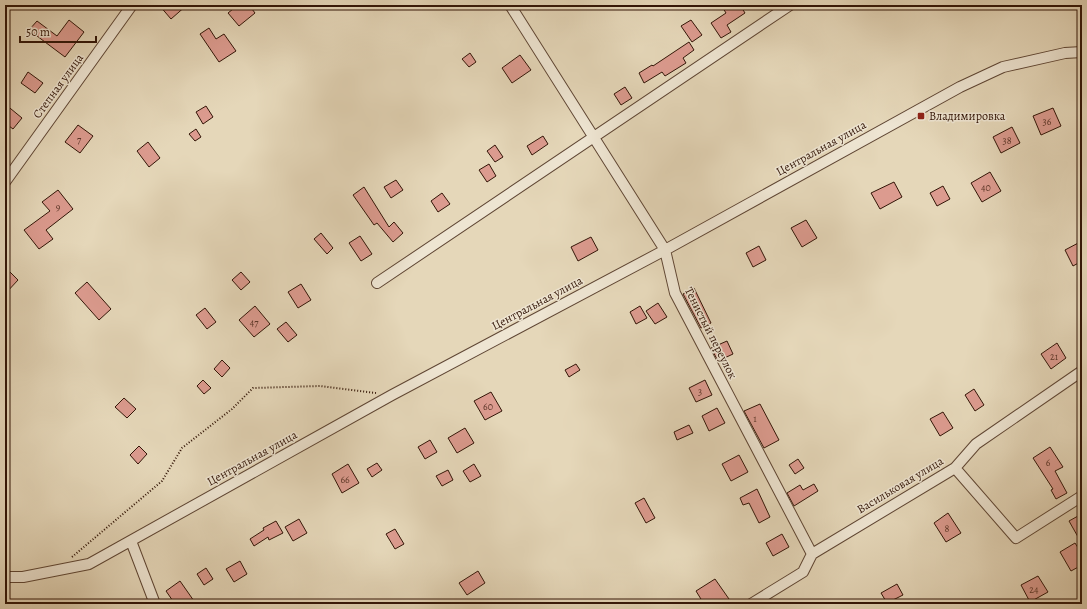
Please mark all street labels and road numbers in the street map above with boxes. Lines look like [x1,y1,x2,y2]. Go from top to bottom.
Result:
street label: Степная улица [29,50,87,122]
street label: Центральная улица [773,116,869,179]
street label: Центральная улица [489,272,586,334]
street label: Тенистый переулок [681,284,741,382]
street label: Центральная улица [204,426,300,489]
street label: Васильковая улица [854,453,947,517]

